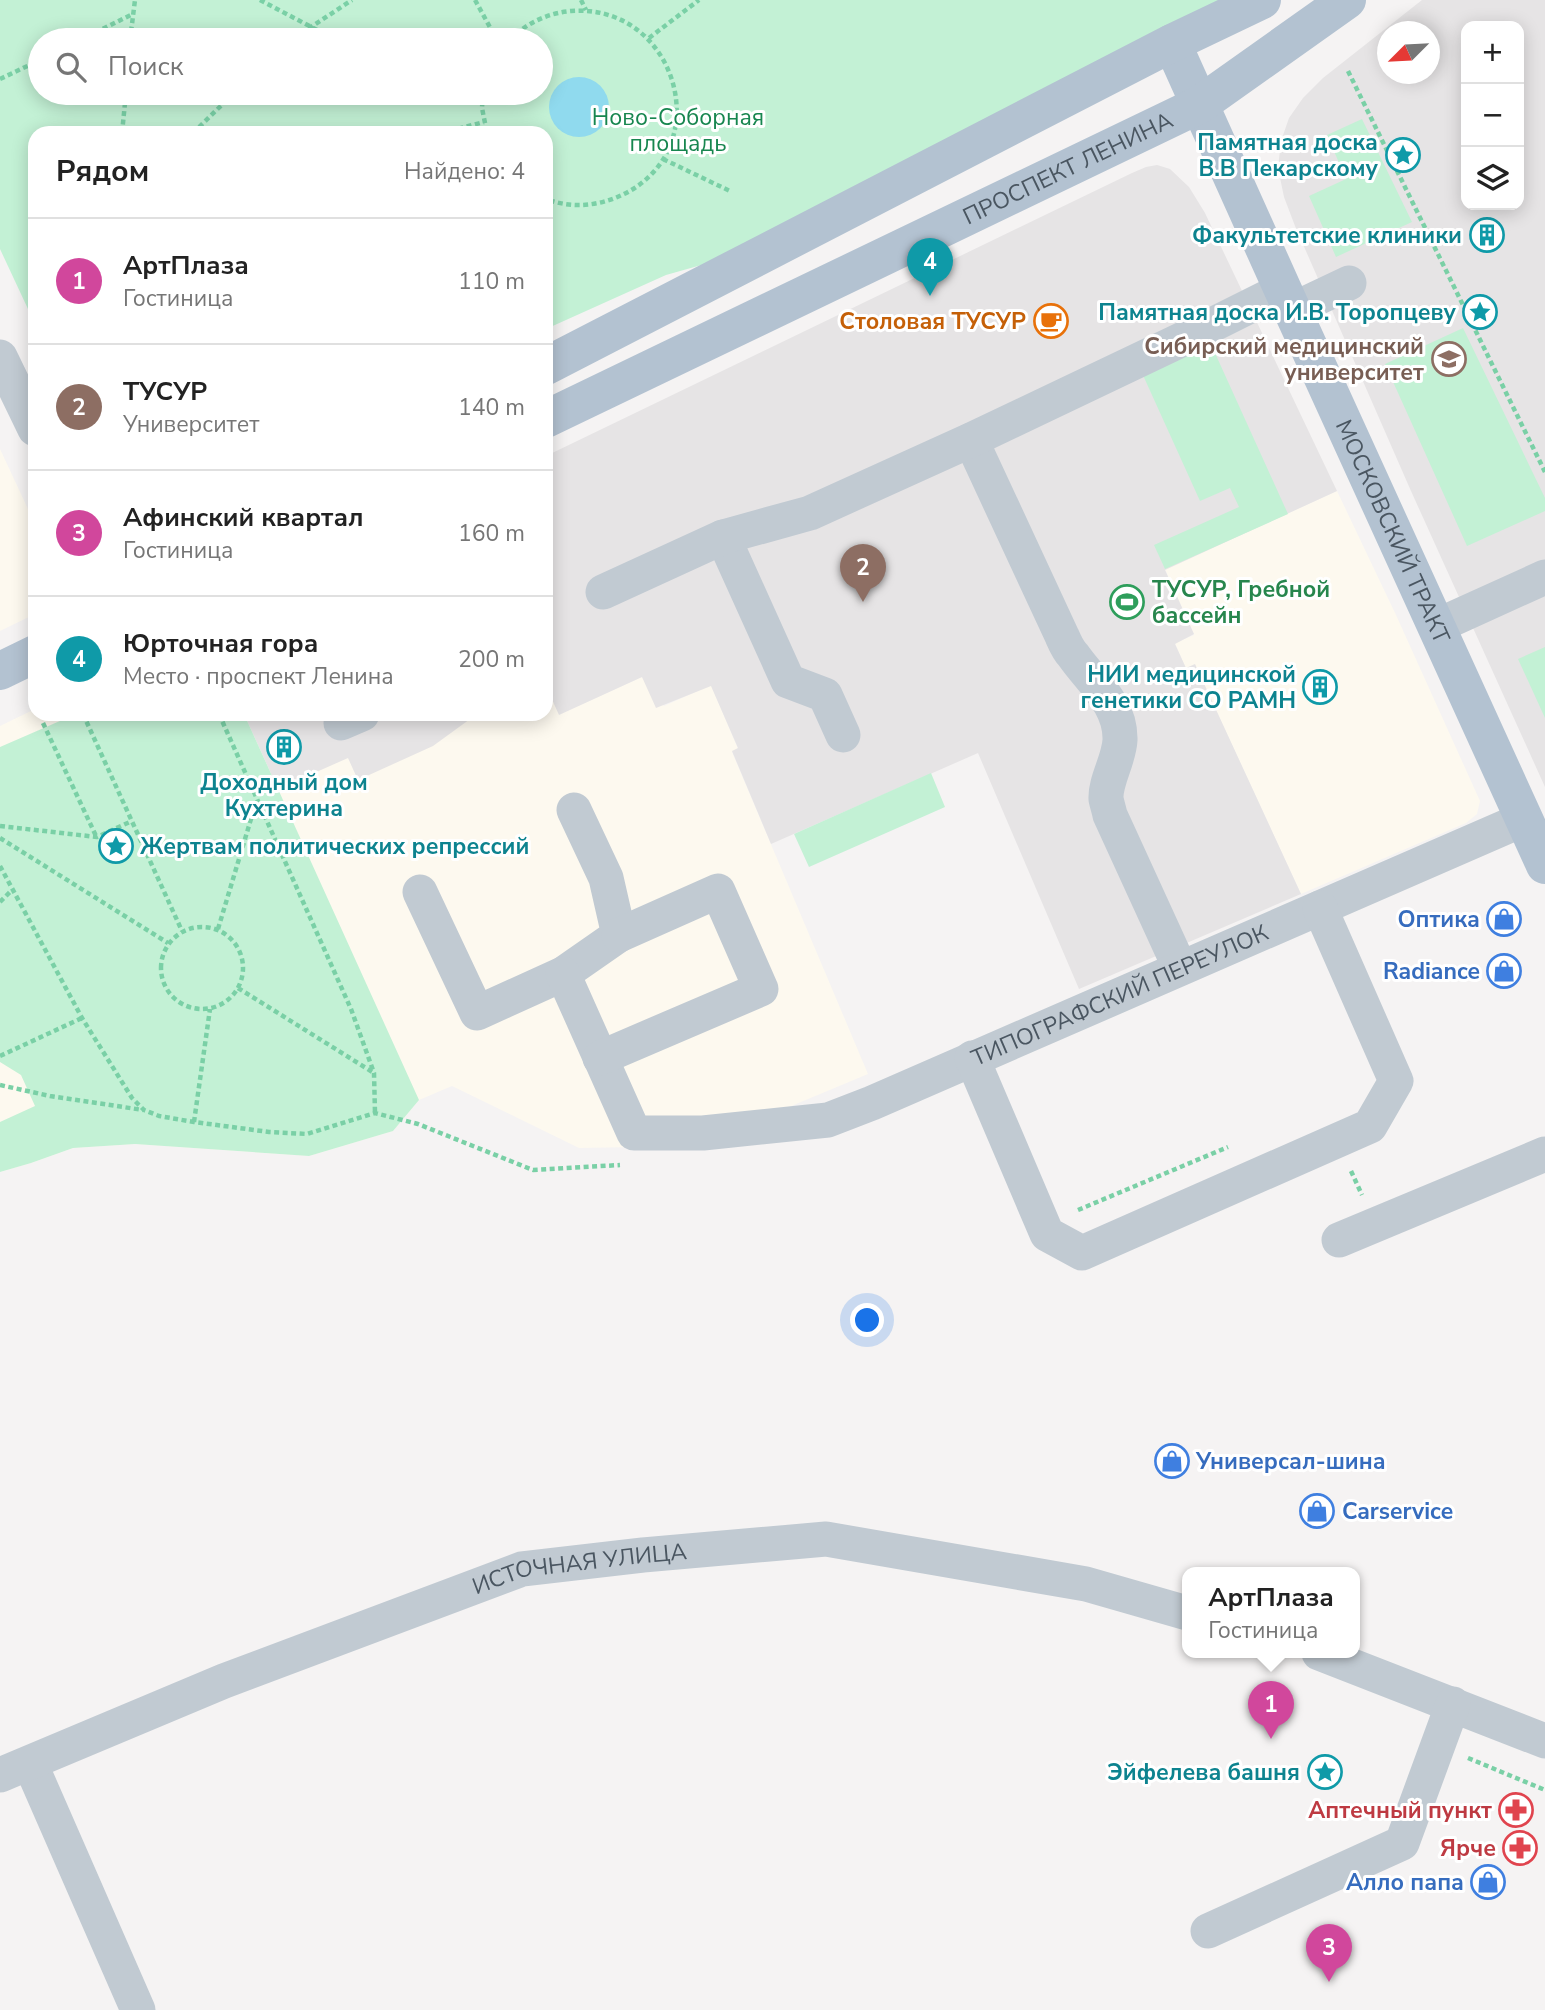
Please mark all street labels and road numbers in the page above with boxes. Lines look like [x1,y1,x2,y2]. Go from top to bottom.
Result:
street label: ПРОСПЕКТ ЛЕНИНА [958,105,1178,232]
street label: МОСКОВСКИЙ ТРАКТ [1328,415,1457,649]
street label: ТИПОГРАФСКИЙ ПЕРЕУЛОК [967,917,1273,1074]
street label: ИСТОЧНАЯ УЛИЦА [468,1536,688,1602]

